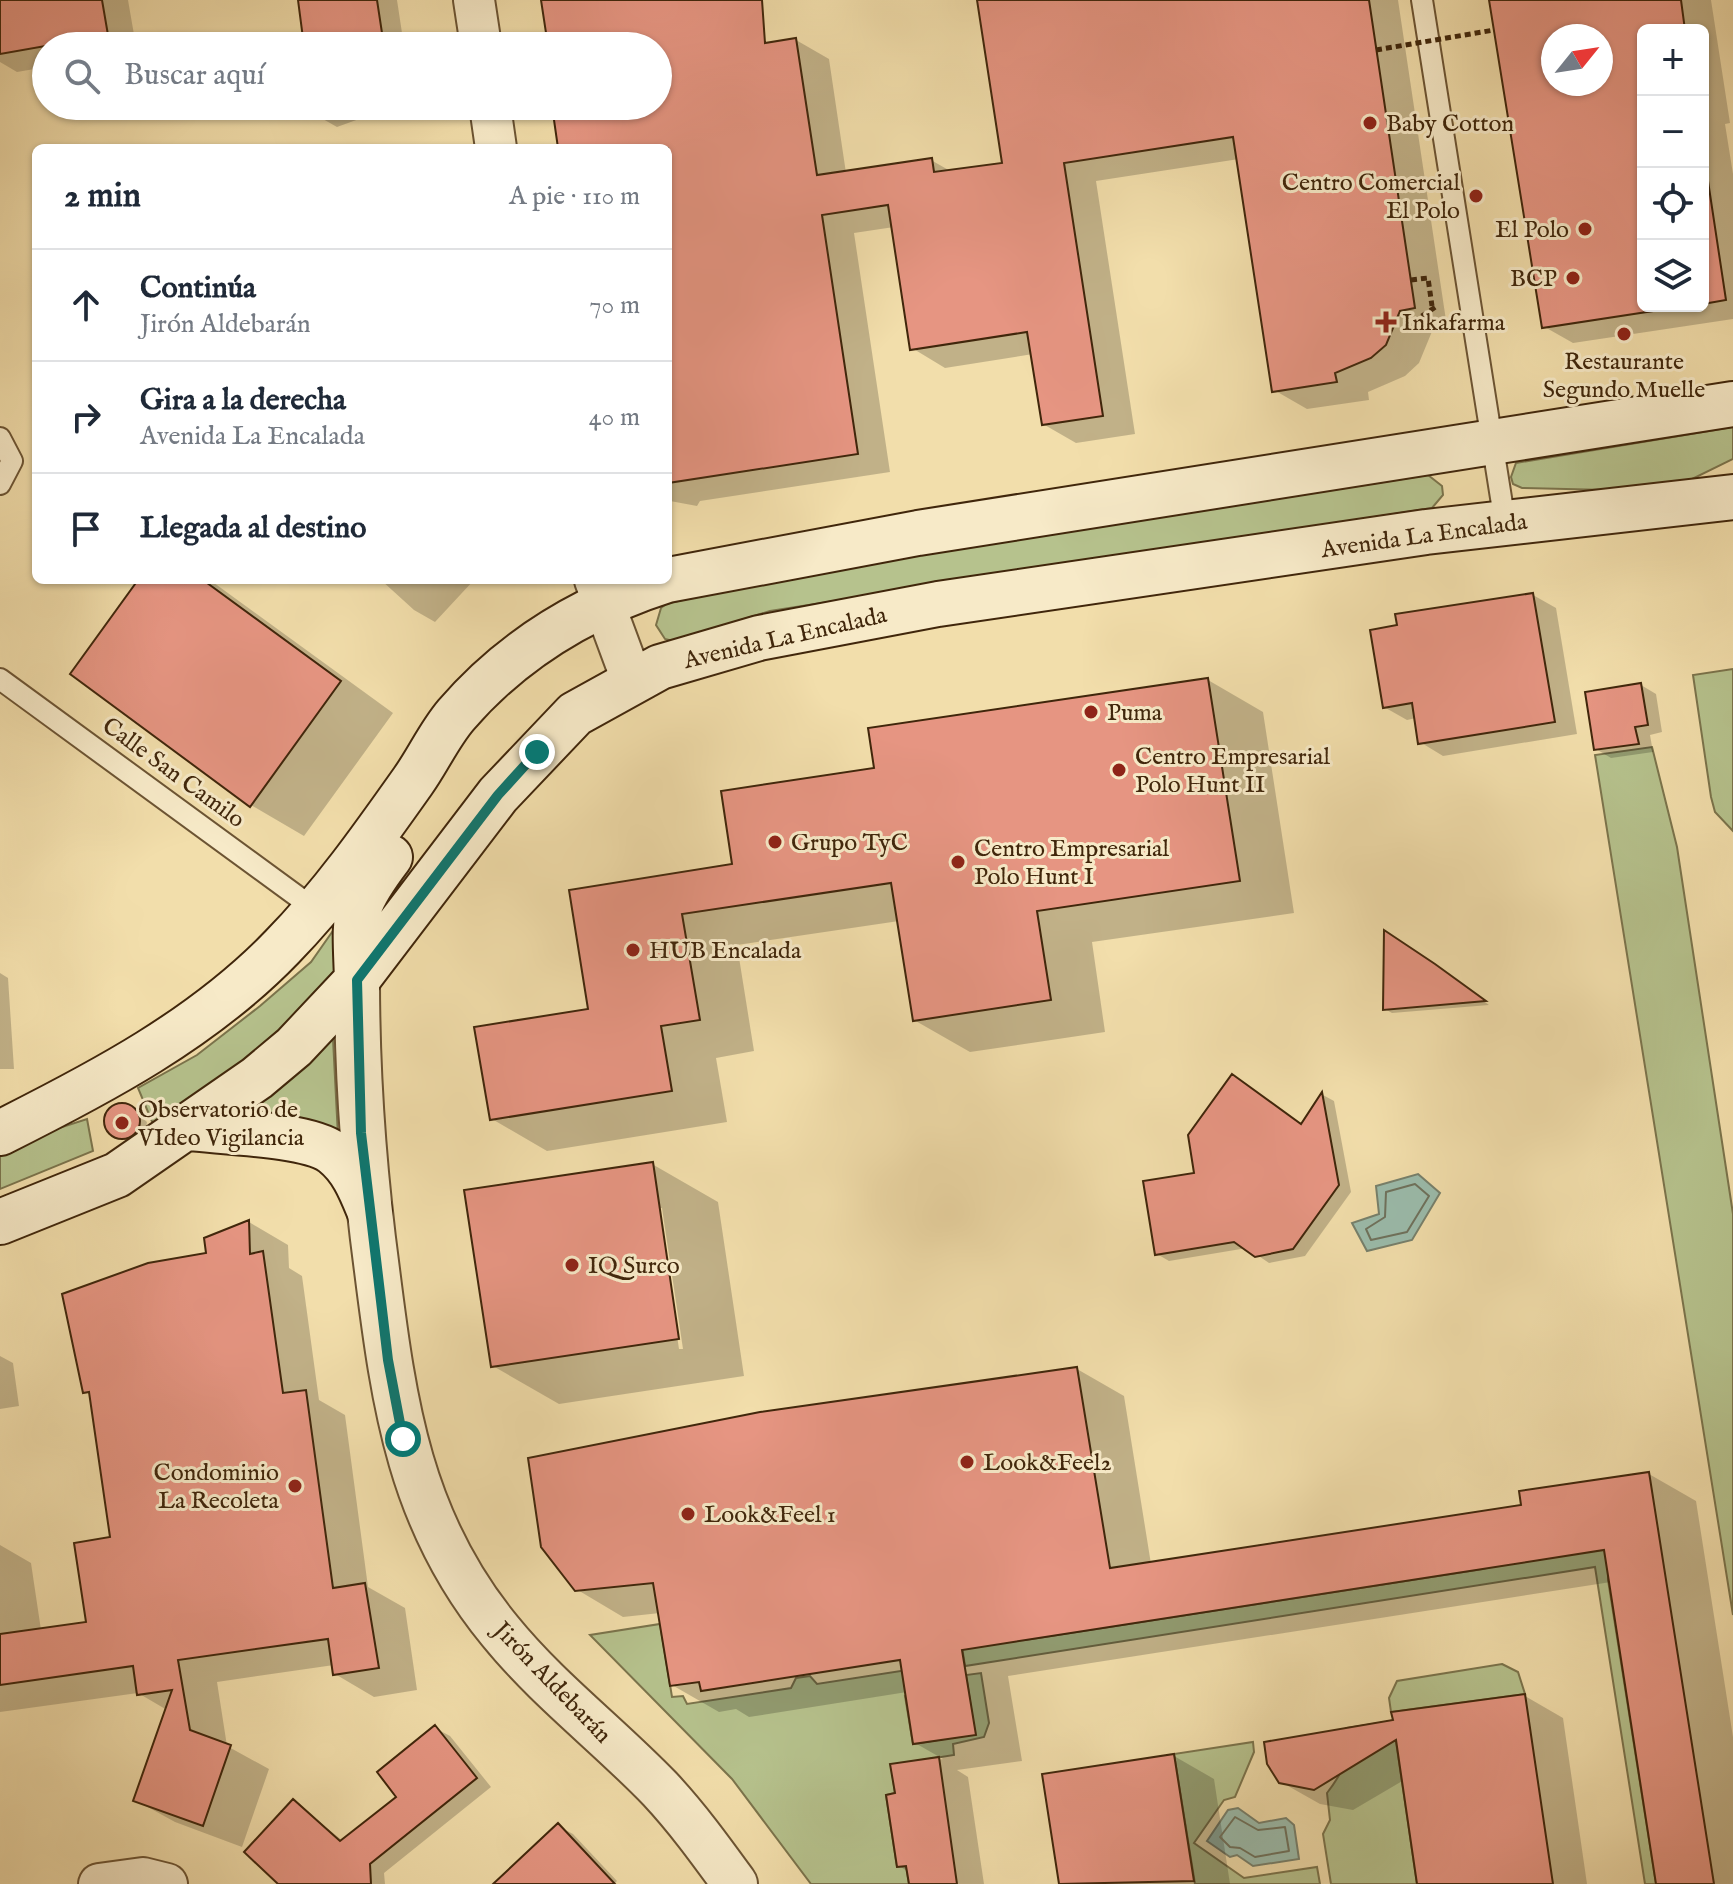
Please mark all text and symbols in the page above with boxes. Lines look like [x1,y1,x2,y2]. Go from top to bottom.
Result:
north arrow [1541,24,1613,96]
map controls [1637,24,1709,312]
button: + [1637,24,1709,96]
search box [32,32,672,120]
icon: search [60,54,104,98]
text: Buscar aquí [124,57,265,95]
button: − [1637,96,1709,168]
place label: Baby Cotton [1386,109,1514,140]
marker: Baby Cotton [1361,114,1379,132]
place label: Centro Comercial El Polo [1282,168,1460,227]
button: locate [1637,168,1709,240]
text: 2 min [64,175,141,218]
text: A pie · 110 m [509,180,640,213]
marker: Centro Comercial El Polo [1467,187,1485,205]
place label: El Polo [1495,215,1569,246]
marker: El Polo [1576,220,1594,238]
button: layers [1637,240,1709,312]
place label: BCP [1510,264,1557,295]
marker: BCP [1564,269,1582,287]
text: Continúa [140,270,256,308]
icon: ahead [64,283,108,327]
text: 70 m [589,289,640,322]
text: Jirón Aldebarán [140,308,311,341]
place label: Inkafarma [1402,308,1506,339]
marker: Inkafarma [1377,313,1395,331]
marker: Restaurante Segundo Muelle [1615,325,1633,343]
place label: Restaurante Segundo Muelle [1543,347,1705,406]
text: Gira a la derecha [140,382,346,420]
icon: right [64,395,108,439]
text: 40 m [589,401,640,434]
text: Avenida La Encalada [140,420,365,453]
icon: arrive [64,507,108,551]
street label: Avenida La Encalada [1318,507,1530,566]
text: Llegada al destino [140,510,366,548]
street label: Avenida La Encalada [680,600,891,677]
place label: Puma [1107,698,1163,729]
marker: Puma [1082,703,1100,721]
street label: Calle San Camilo [95,711,251,836]
route end [519,734,555,770]
place label: Centro Empresarial Polo Hunt II [1135,742,1330,801]
marker: Centro Empresarial Polo Hunt II [1110,761,1128,779]
place label: Grupo TyC [791,828,908,859]
marker: Grupo TyC [766,833,784,851]
place label: Centro Empresarial Polo Hunt I [974,834,1169,893]
marker: Centro Empresarial Polo Hunt I [949,853,967,871]
place label: HUB Encalada [649,936,802,967]
marker: HUB Encalada [624,941,642,959]
place label: Observatorio de VIdeo Vigilancia [137,1095,305,1154]
marker: Observatorio de VIdeo Vigilancia [113,1114,131,1132]
place label: IQ Surco [588,1251,680,1282]
marker: IQ Surco [563,1256,581,1274]
route start [385,1421,421,1457]
place label: Look&Feel2 [983,1448,1112,1479]
marker: Look&Feel2 [958,1453,976,1471]
place label: Condominio La Recoleta [153,1458,280,1517]
marker: Condominio La Recoleta [286,1477,304,1495]
place label: Look&Feel 1 [704,1500,836,1531]
marker: Look&Feel 1 [679,1505,697,1523]
street label: Jirón Aldebarán [484,1614,618,1751]

